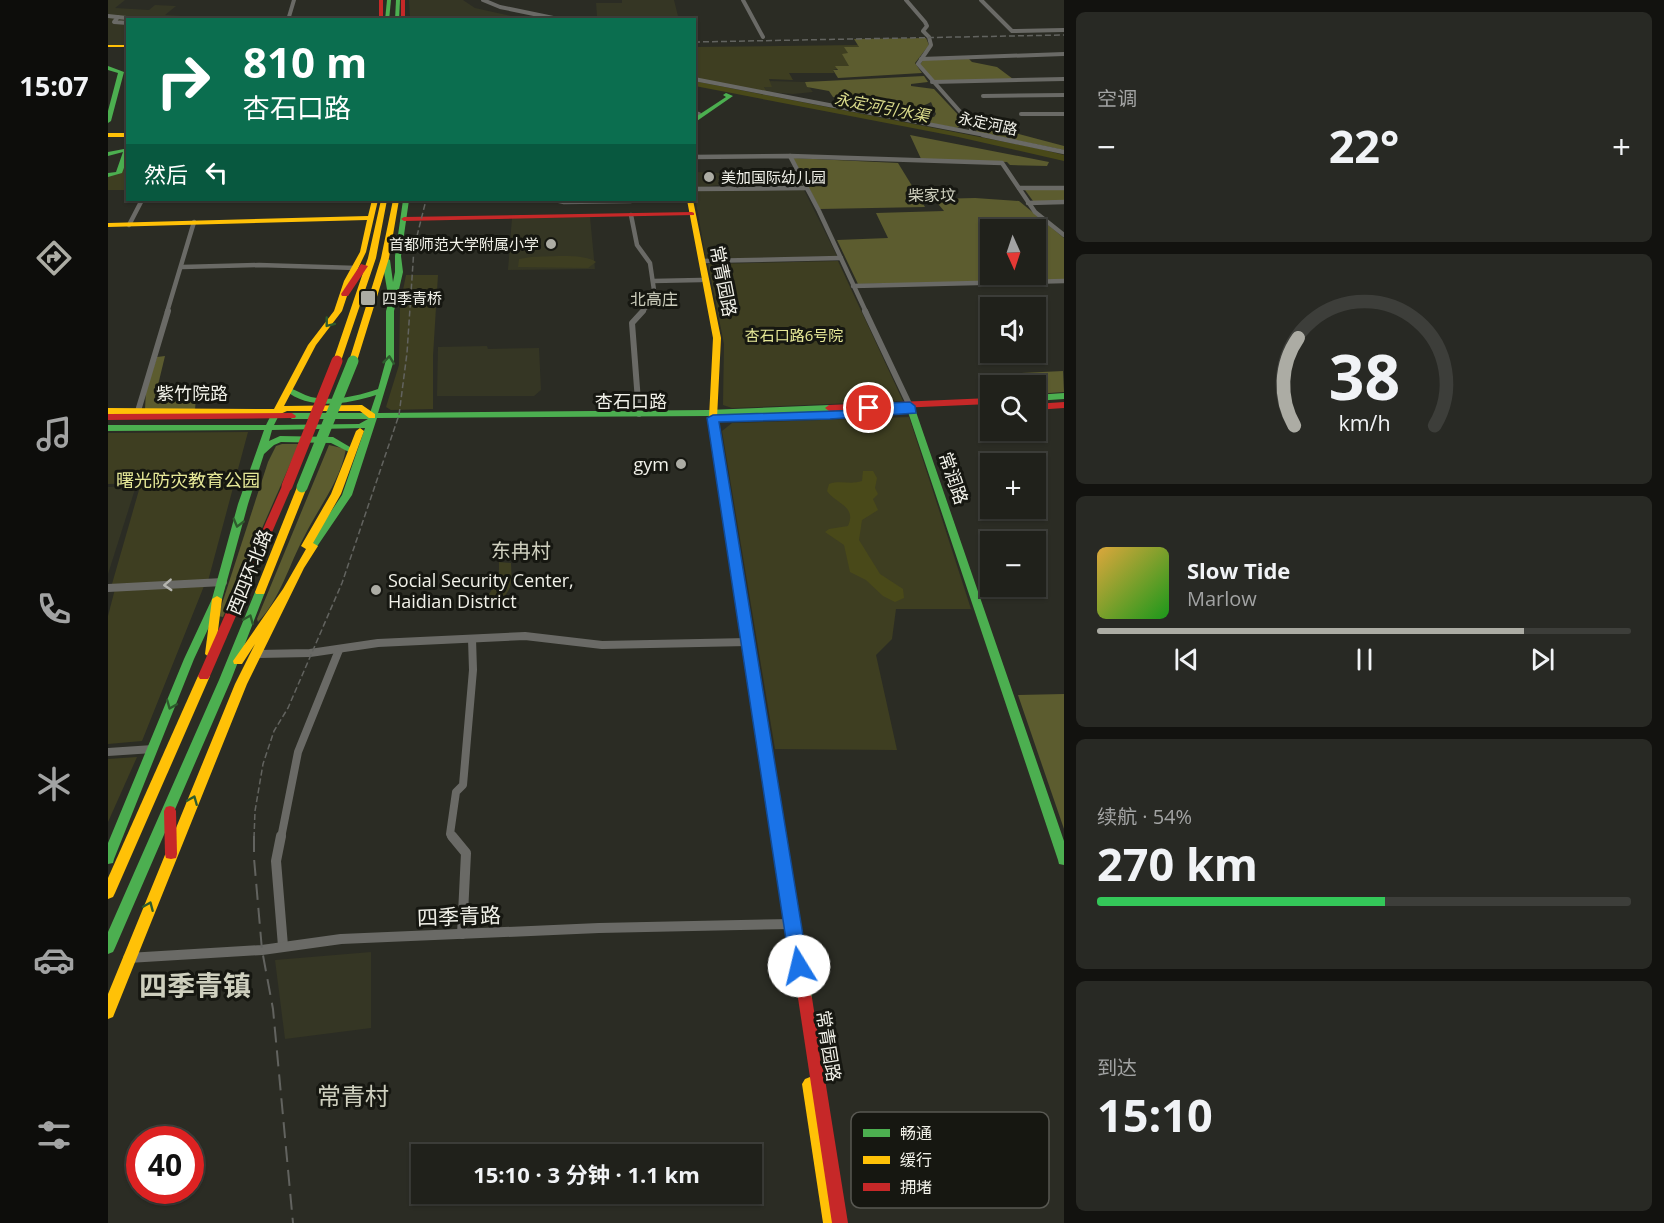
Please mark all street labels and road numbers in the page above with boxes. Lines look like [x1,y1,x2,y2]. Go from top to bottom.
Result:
street label: 永定河路 [957,107,1019,139]
street label: 常青园路 [705,243,743,319]
street label: 紫竹院路 [156,381,228,405]
street label: 杏石口路 [595,389,667,413]
street label: 常润路 [934,449,974,507]
street label: 西四环北路 [221,526,277,618]
street label: 四季青路 [417,901,501,931]
street label: 常青园路 [812,1009,846,1083]

